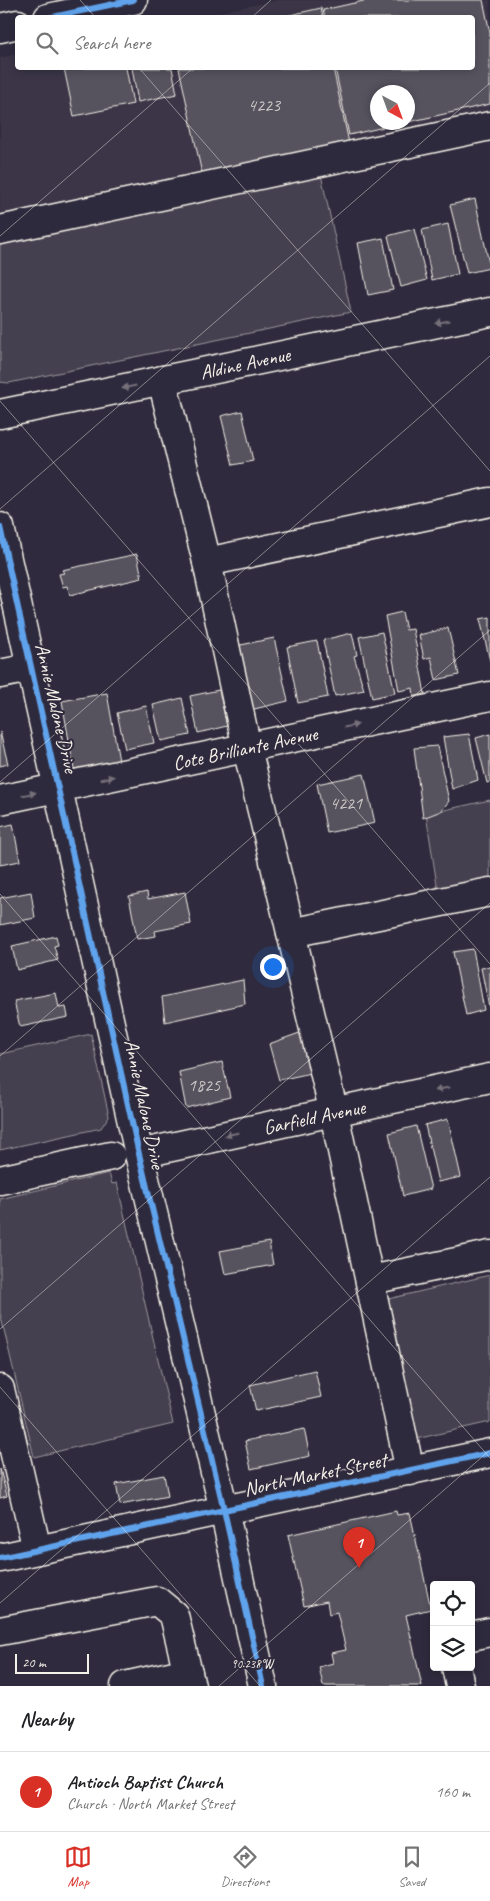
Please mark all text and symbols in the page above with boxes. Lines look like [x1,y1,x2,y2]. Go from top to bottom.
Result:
search box [15,15,475,70]
icon: search [33,29,61,57]
text: Search here [73,31,150,55]
north arrow [370,85,415,130]
house number: 4223 [248,94,282,116]
one-way arrow [435,318,450,326]
street label: Aldine Avenue [198,341,294,385]
one-way arrow [121,383,136,391]
street label: Annie Malone Drive [29,641,84,777]
street label: Cote Brilliante Avenue [171,721,321,776]
one-way arrow [344,722,359,730]
one-way arrow [99,773,115,781]
one-way arrow [22,789,38,797]
house number: 4221 [330,792,363,814]
your location [260,954,286,980]
street label: Annie Malone Drive [119,1037,171,1173]
house number: 1825 [188,1074,221,1096]
one-way arrow [434,1085,450,1093]
street label: Garfield Avenue [261,1094,369,1140]
one-way arrow [225,1130,240,1138]
street label: North Market Street [241,1446,392,1502]
pin: 1 [343,1527,375,1568]
map controls [430,1581,475,1671]
button: locate [430,1581,475,1626]
button: layers [430,1626,475,1671]
scale bar [15,1651,89,1674]
text: 20 m [22,1654,46,1671]
text: 90.238°W [231,1656,275,1672]
text: Nearby [20,1706,73,1732]
text: Antioch Baptist Church [67,1770,223,1794]
text: 1 [32,1782,40,1802]
text: 160 m [436,1782,470,1802]
text: Church · North Market Street [67,1794,234,1814]
tab: Map [64,1843,92,1890]
tab: Directions [221,1843,269,1890]
tab: Saved [398,1843,426,1890]

